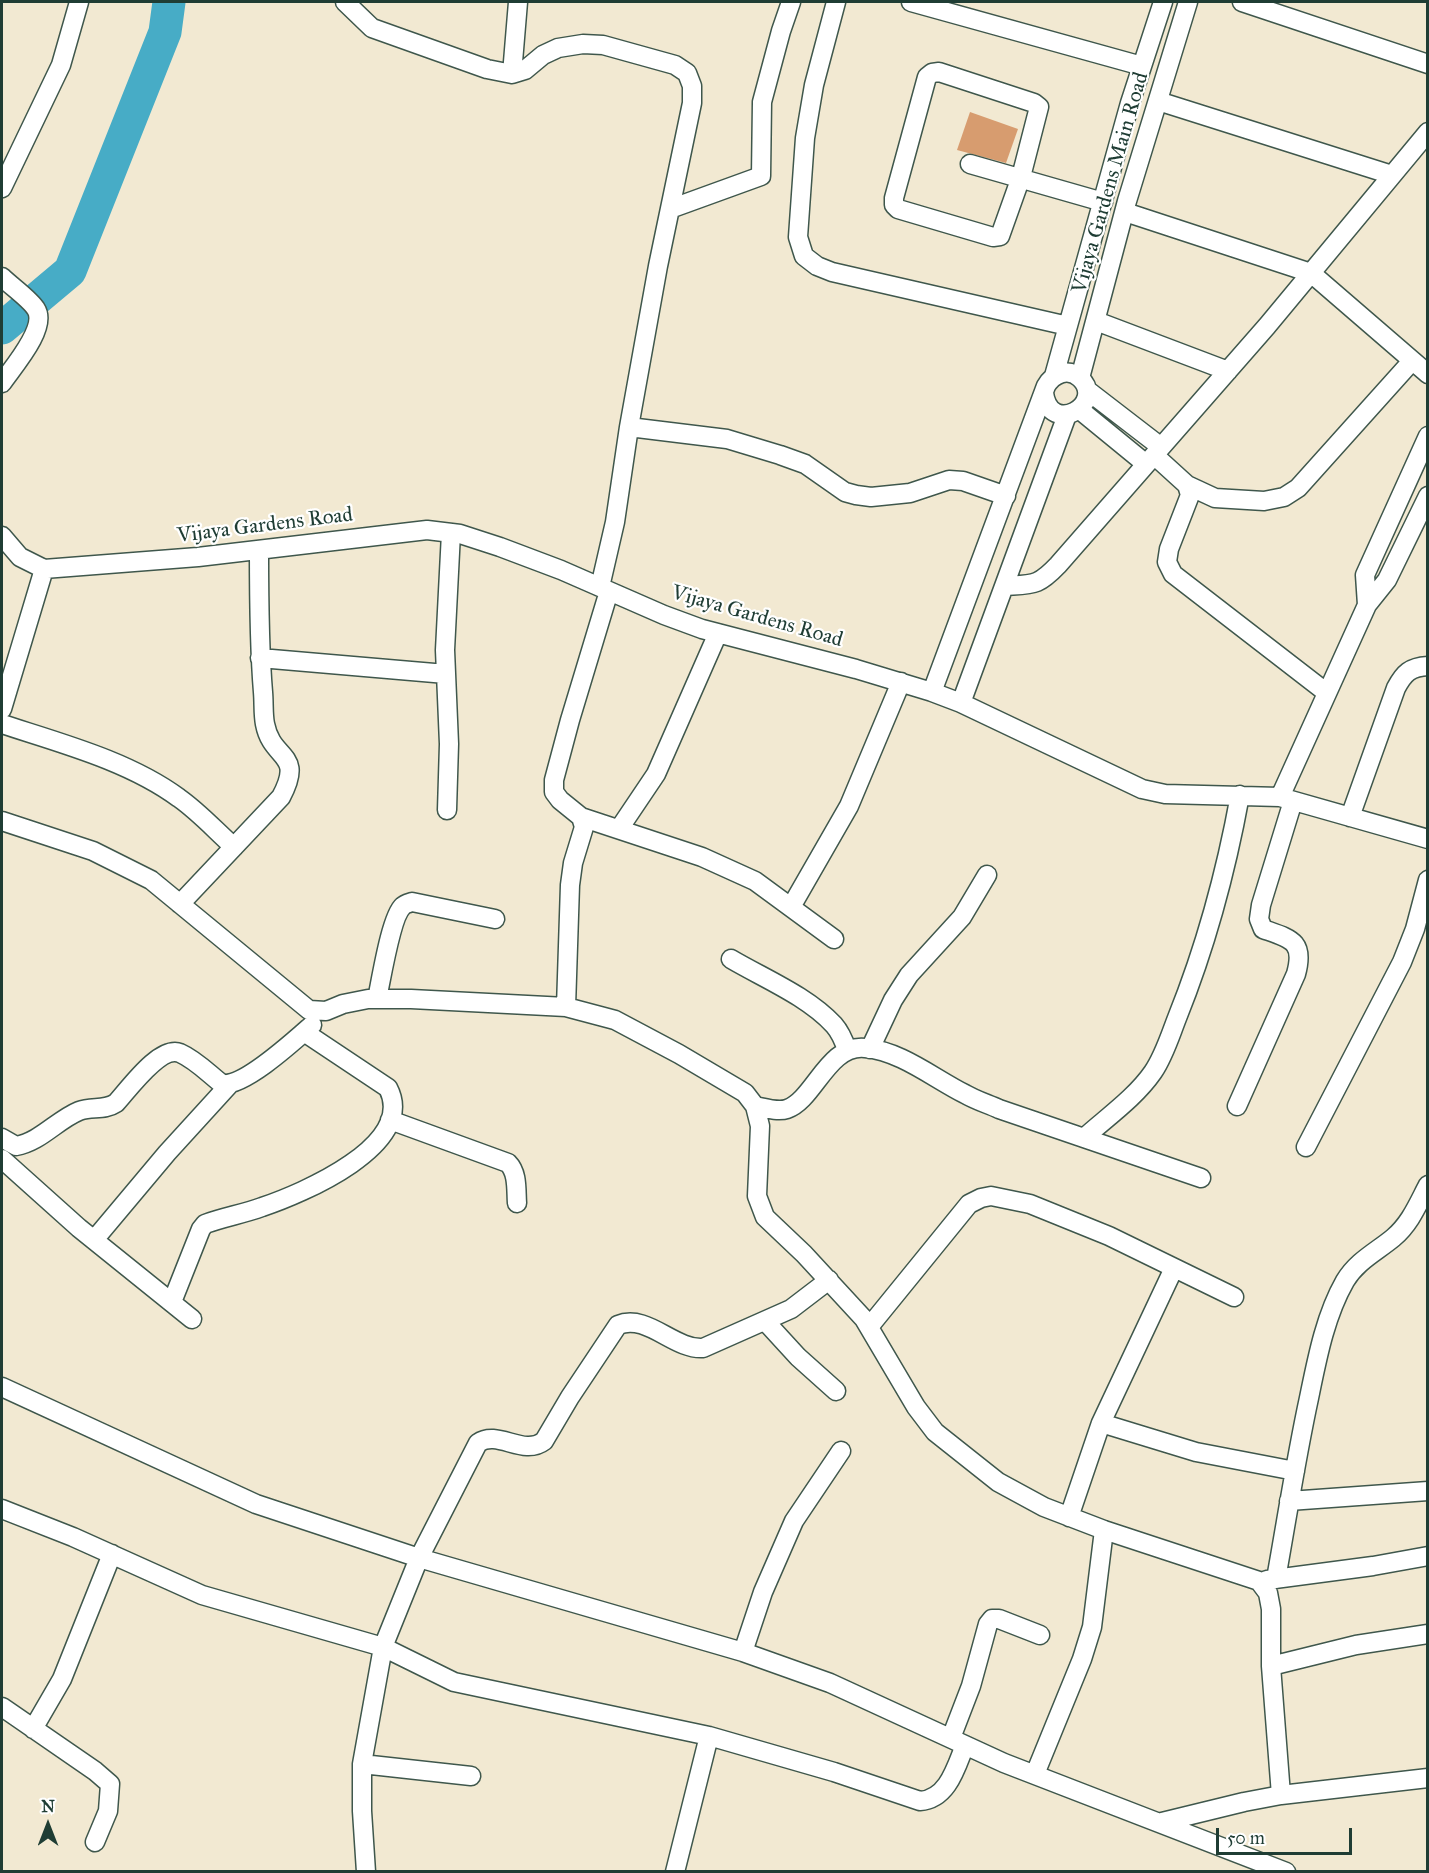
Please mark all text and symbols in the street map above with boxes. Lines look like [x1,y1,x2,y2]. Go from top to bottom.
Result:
street label: Vijaya Gardens Main Road [1067,69,1155,297]
street label: Vijaya Gardens Road [176,503,354,549]
street label: Vijaya Gardens Road [669,581,845,653]
north arrow [18,1795,78,1855]
text: N [41,1797,55,1816]
scale bar [1219,1816,1356,1854]
text: 50 m [1227,1827,1265,1849]

